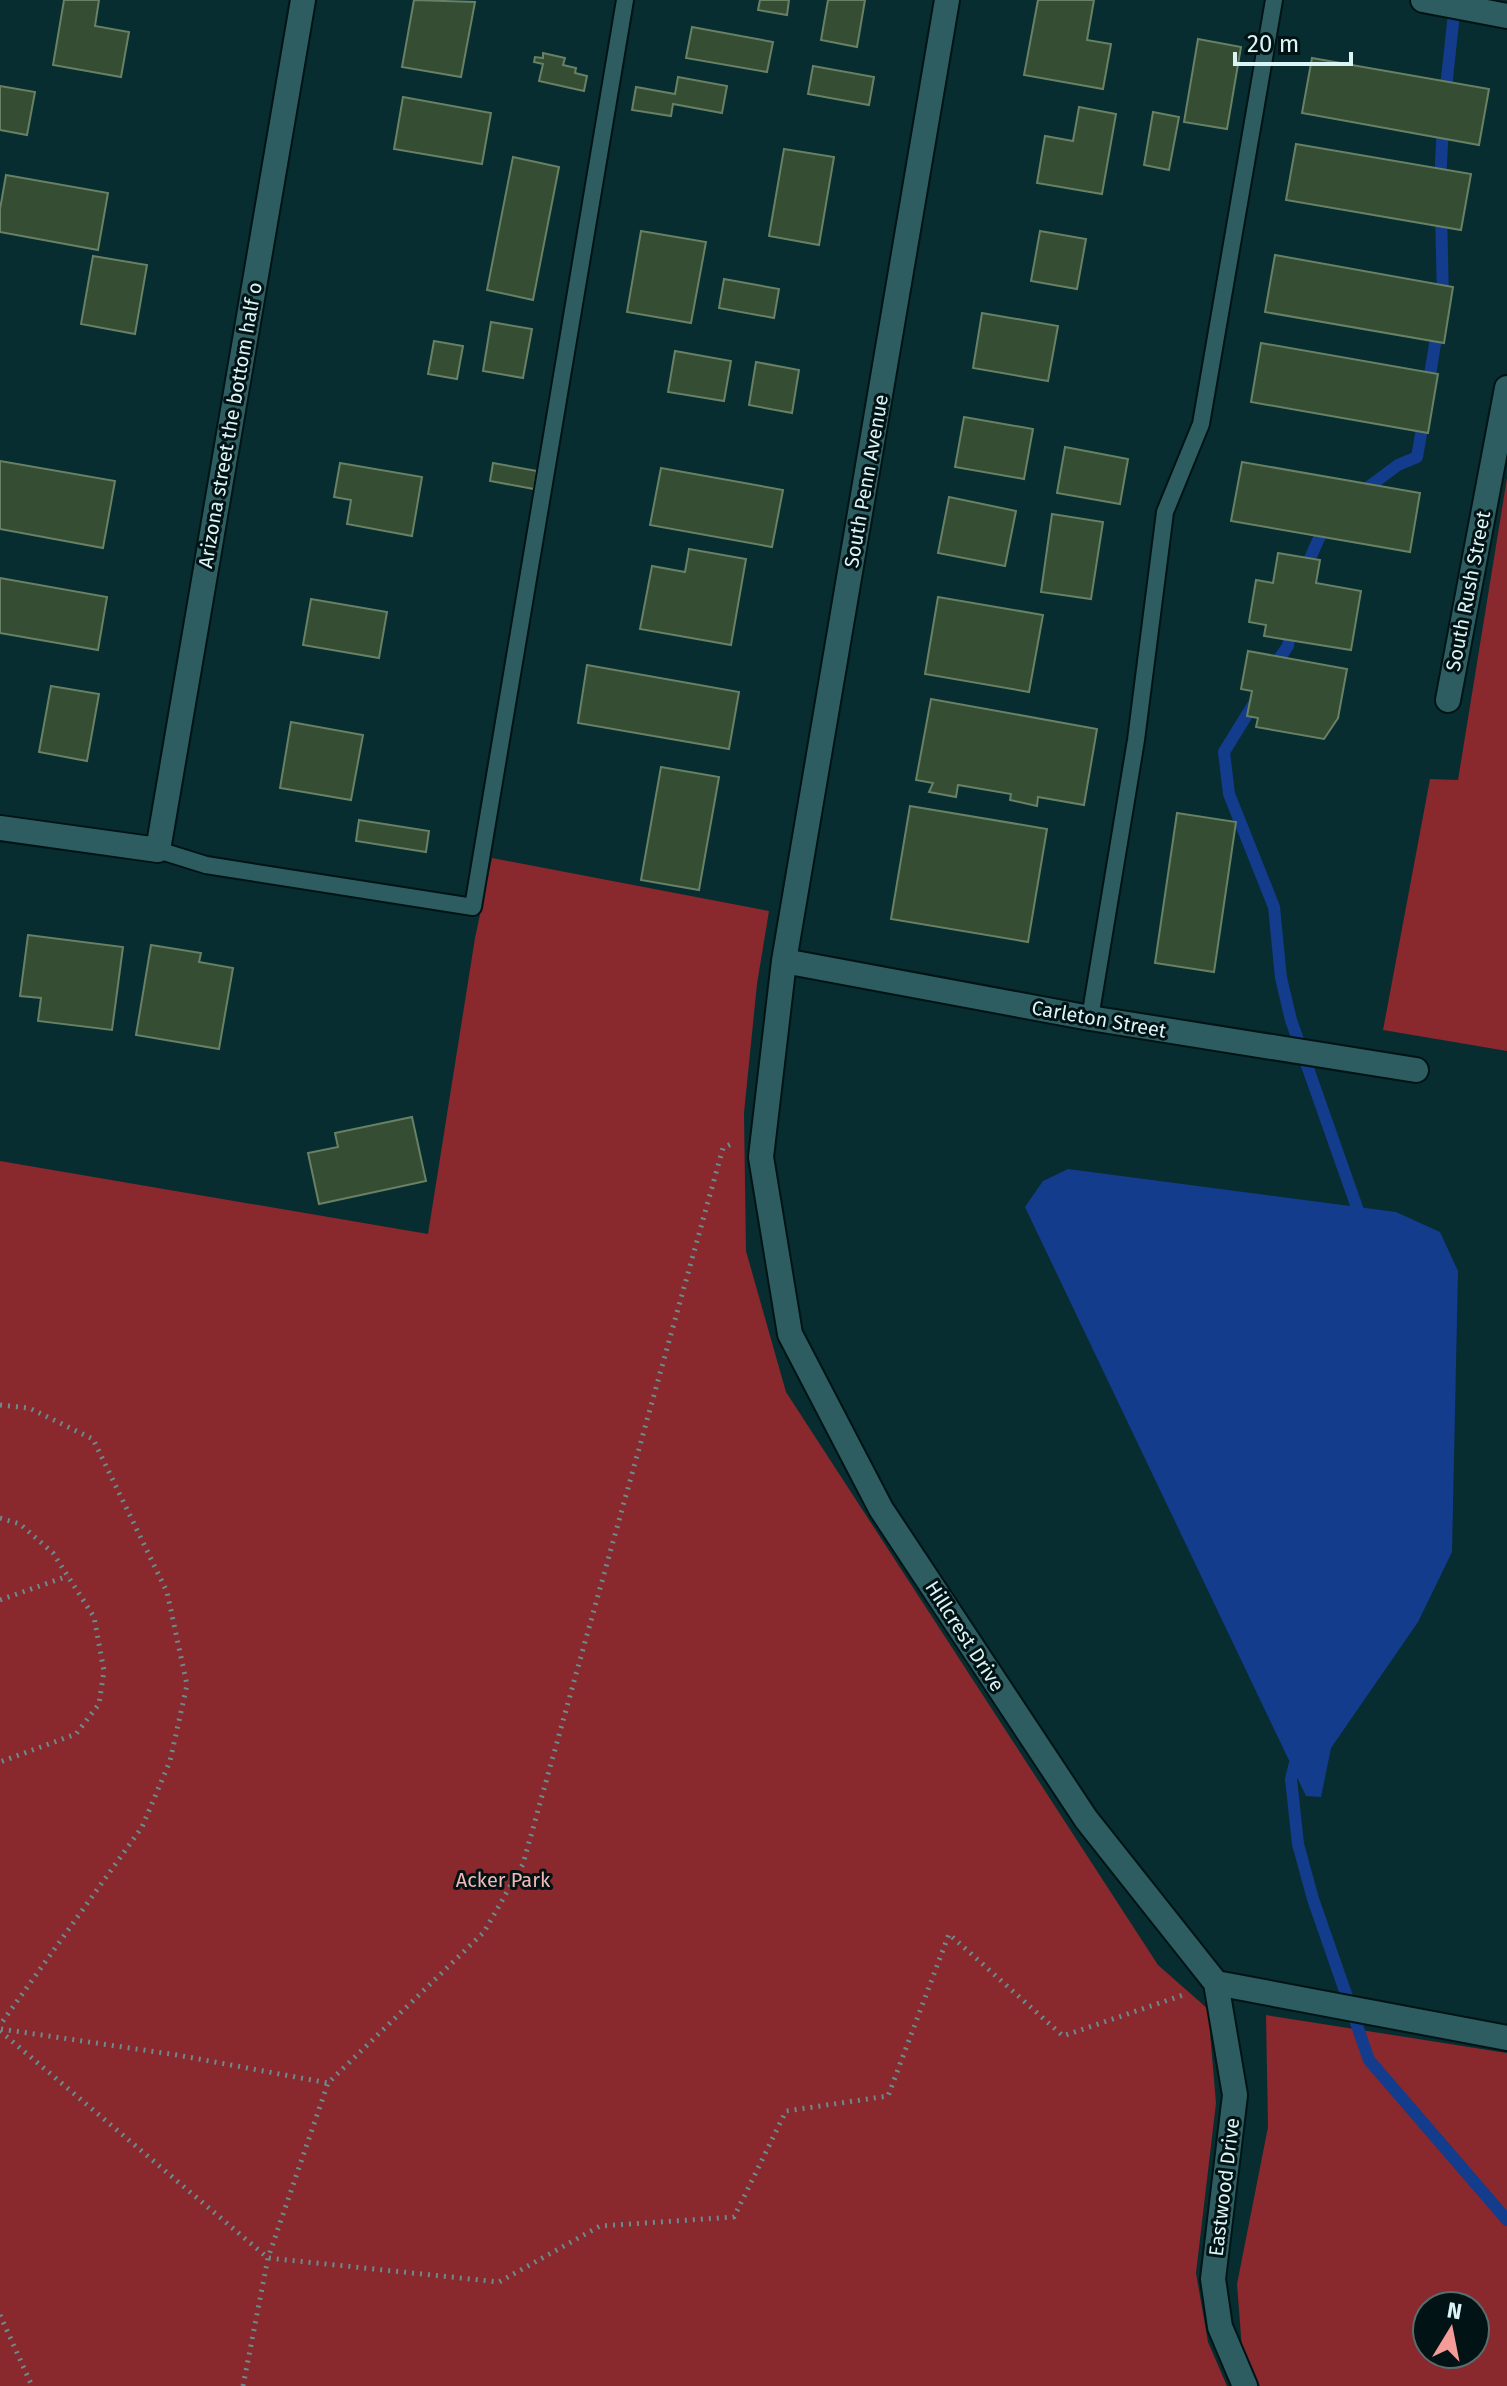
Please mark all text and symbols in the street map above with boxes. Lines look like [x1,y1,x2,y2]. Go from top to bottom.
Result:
scale bar [1235,16,1351,66]
text: 20 m [1247,30,1299,58]
street label: Arizona street the bottom half o [193,280,267,570]
street label: South Penn Avenue [839,392,893,570]
street label: South Rush Street [1441,508,1495,673]
street label: Carleton Street [1030,995,1169,1043]
street label: Hillcrest Drive [920,1576,1010,1696]
park label: Acker Park [456,1868,551,1892]
street label: Eastwood Drive [1204,2116,1244,2258]
north arrow [1411,2290,1491,2370]
text: N [1445,2296,1464,2325]

